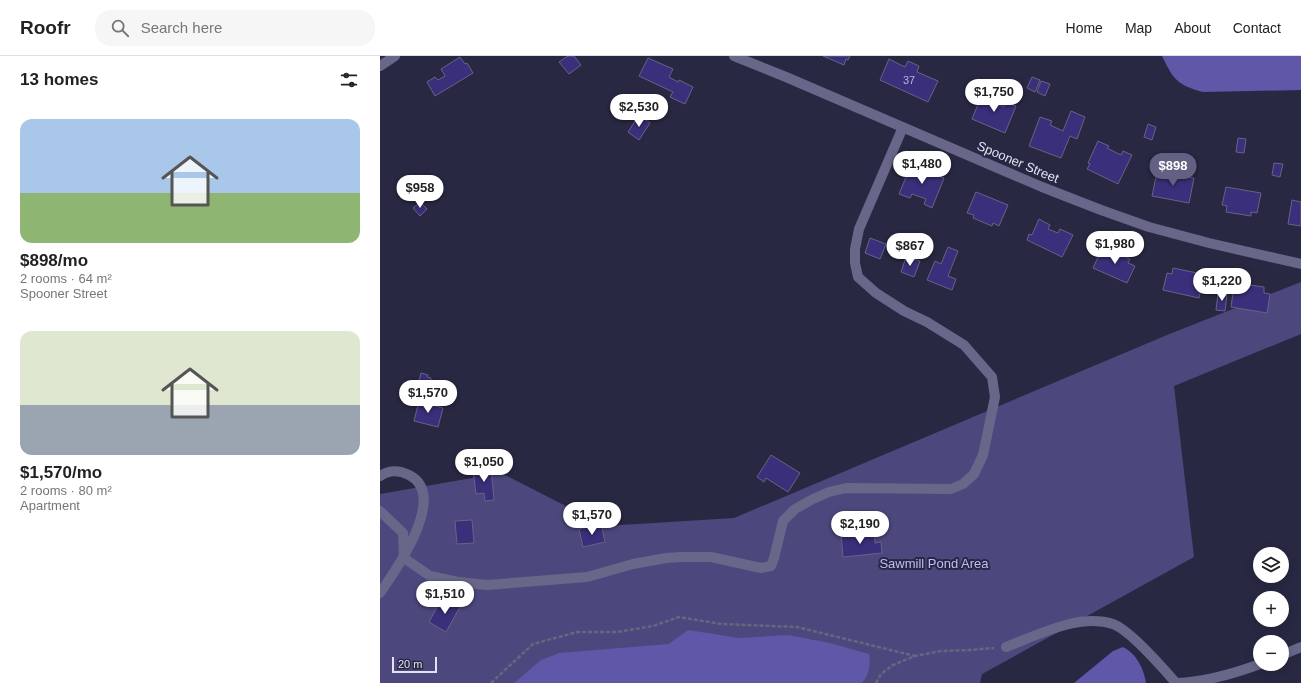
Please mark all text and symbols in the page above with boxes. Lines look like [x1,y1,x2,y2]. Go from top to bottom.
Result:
search box [95,10,375,46]
text: Roofr [20,17,71,38]
icon: search [109,17,131,39]
text: Search here [141,19,222,36]
text: Home [1066,20,1103,36]
text: Map [1125,20,1152,36]
text: About [1174,20,1211,36]
text: Contact [1233,20,1281,36]
icon: filters [338,69,360,91]
text: 13 homes [20,70,98,89]
house number: 37 [903,74,915,86]
pin: $1,750 [961,79,1027,113]
text: $1,750 [974,84,1014,99]
pin: $2,530 [606,94,672,128]
text: $2,530 [619,99,659,114]
street label: Spooner Street [975,138,1062,186]
icon: home [154,145,226,217]
pin: $1,480 [889,151,955,185]
pin: $898 [1149,153,1197,187]
text: $1,480 [902,156,942,171]
text: $898 [1159,158,1187,173]
pin: $958 [396,175,444,209]
text: $958 [406,180,434,195]
pin: $1,980 [1082,231,1148,265]
pin: $867 [886,233,934,267]
text: $1,980 [1095,236,1135,251]
text: $867 [896,238,924,253]
text: $898/mo [20,251,88,270]
pin: $1,220 [1189,268,1255,302]
text: 2 rooms · 64 m² [20,271,112,286]
text: $1,220 [1202,273,1242,288]
text: Spooner Street [20,286,107,301]
icon: home [154,357,226,429]
pin: $1,570 [395,380,461,414]
text: $1,570 [408,385,448,400]
pin: $1,050 [451,449,517,483]
text: $1,050 [464,454,504,469]
text: $1,570/mo [20,463,102,482]
text: 2 rooms · 80 m² [20,483,112,498]
text: Apartment [20,498,80,513]
pin: $1,570 [559,502,625,536]
text: $1,570 [572,507,612,522]
pin: $2,190 [827,511,893,545]
text: $2,190 [840,516,880,531]
map controls [1253,547,1289,671]
button: layers [1253,547,1289,583]
park label: Sawmill Pond Area [879,556,989,571]
pin: $1,510 [412,581,478,615]
text: $1,510 [425,586,465,601]
button: + [1253,591,1289,627]
button: − [1253,635,1289,671]
scale bar [392,655,437,674]
text: 20 m [398,658,422,670]

